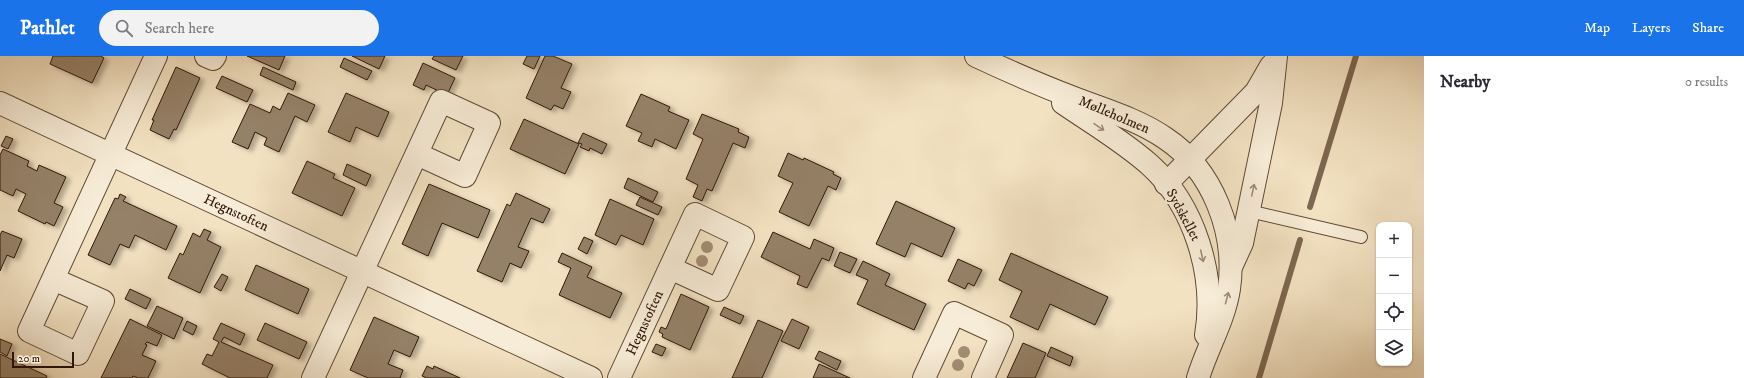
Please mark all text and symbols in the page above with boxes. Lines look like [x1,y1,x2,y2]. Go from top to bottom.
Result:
search box [99,10,379,46]
text: Pathlet [20,17,75,40]
icon: search [113,17,135,39]
text: Search here [145,19,214,38]
text: Map [1584,19,1610,37]
text: Layers [1632,19,1670,37]
text: Share [1692,19,1724,37]
text: Nearby [1440,71,1490,93]
text: 0 results [1685,74,1728,90]
street label: Mølleholmen [1076,92,1153,138]
one-way arrow [1093,123,1104,131]
one-way arrow [1250,184,1258,197]
street label: Sydskellet [1162,186,1204,245]
street label: Hegnstoften [201,190,272,236]
map controls [1376,222,1412,366]
button: + [1376,222,1412,258]
one-way arrow [1199,249,1207,262]
button: − [1376,258,1412,294]
street label: Hegnstoften [622,287,668,358]
one-way arrow [1224,291,1231,304]
button: locate [1376,294,1412,330]
button: layers [1376,330,1412,366]
scale bar [12,350,74,369]
text: 20 m [18,352,40,366]

